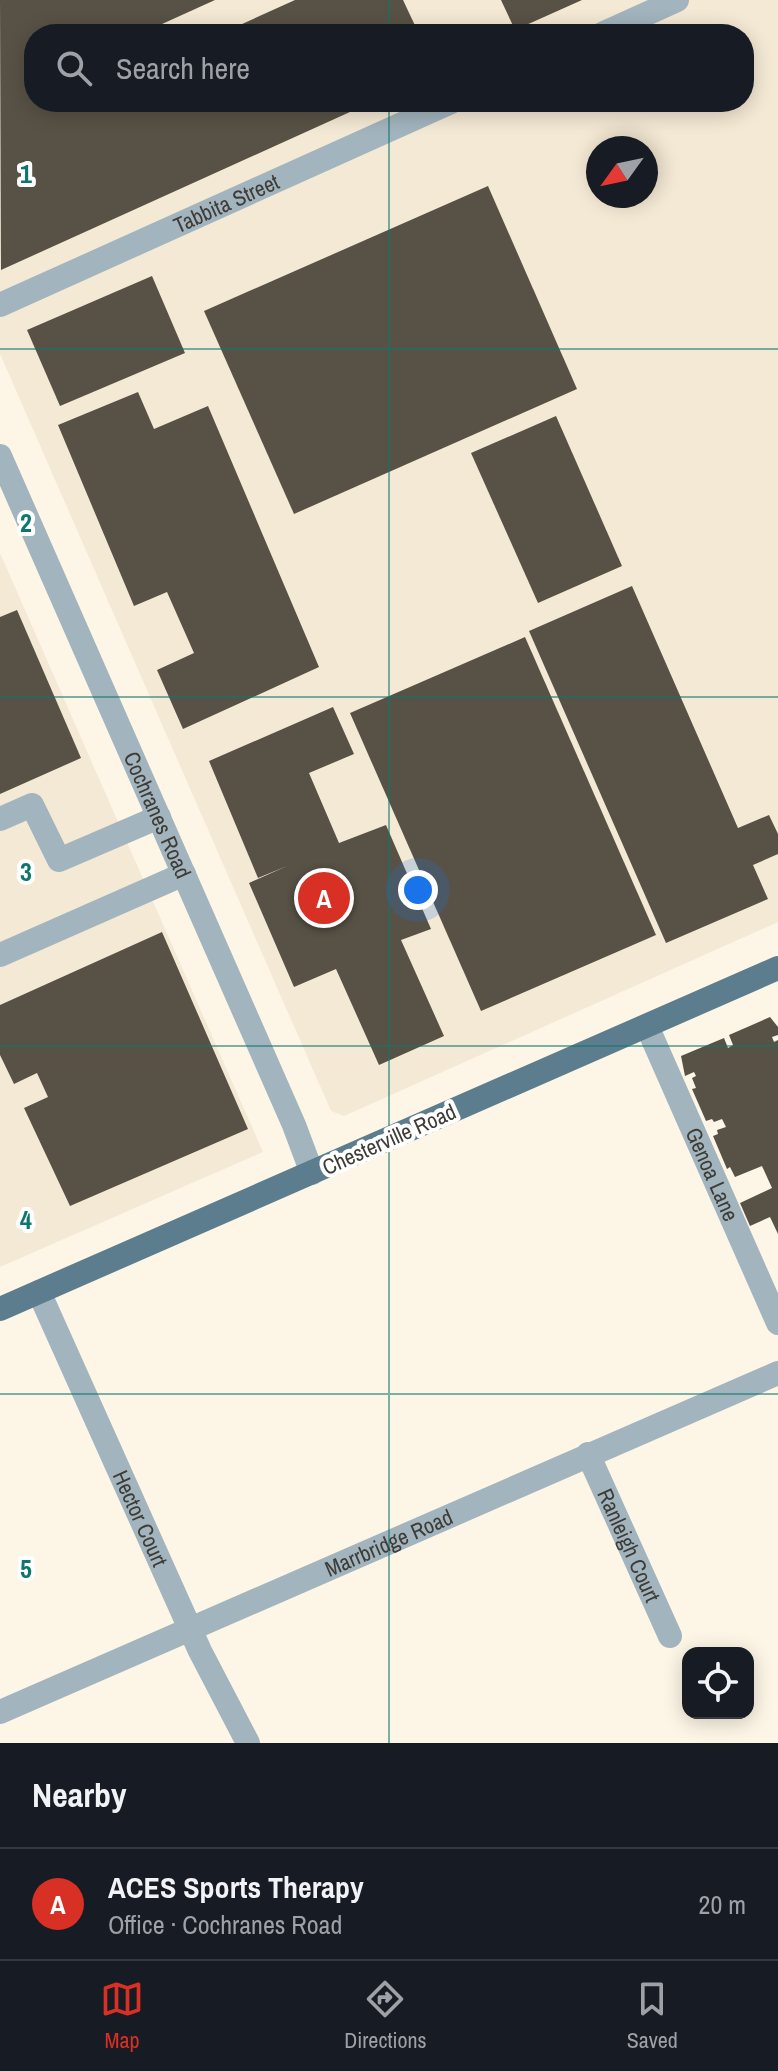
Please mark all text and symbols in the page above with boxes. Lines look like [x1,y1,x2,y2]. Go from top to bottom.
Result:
search box [24,24,754,112]
icon: search [52,46,96,90]
text: Search here [116,48,250,88]
north arrow [586,136,658,208]
text: 1 [20,156,32,191]
street label: Tabbita Street [169,166,284,240]
text: 2 [20,505,32,540]
street label: Cochranes Road [117,747,199,883]
text: 3 [20,854,32,889]
pin: A [298,868,350,928]
your location [398,870,438,910]
street label: Chesterville Road [317,1096,461,1182]
street label: Genoa Lane [679,1123,746,1226]
text: 4 [20,1202,32,1237]
street label: Hector Court [106,1465,175,1571]
street label: Ranleigh Court [590,1484,668,1607]
street label: Marrbridge Road [320,1502,457,1584]
text: 5 [20,1551,32,1586]
map controls [682,1647,754,1719]
button: locate [682,1647,754,1719]
text: Nearby [32,1772,127,1818]
text: ACES Sports Therapy [108,1867,364,1907]
text: A [50,1887,66,1922]
text: 20 m [699,1887,746,1922]
text: Office · Cochranes Road [108,1907,342,1942]
tab: Map [100,1977,144,2055]
tab: Directions [344,1977,427,2055]
tab: Saved [627,1977,678,2055]

